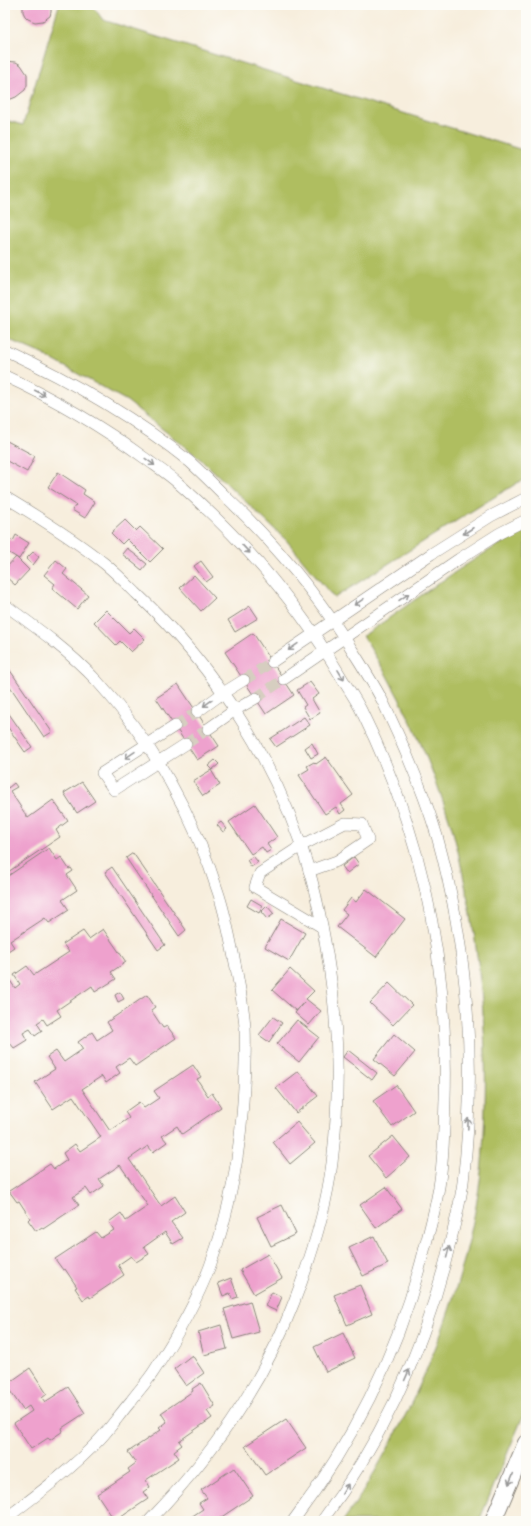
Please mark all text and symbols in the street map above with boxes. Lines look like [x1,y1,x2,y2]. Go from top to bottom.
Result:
one-way arrow [34,390,46,397]
one-way arrow [144,458,155,466]
one-way arrow [462,527,474,535]
one-way arrow [241,544,251,554]
one-way arrow [398,593,409,601]
one-way arrow [354,598,365,606]
one-way arrow [287,643,298,651]
one-way arrow [337,669,345,681]
one-way arrow [203,699,214,707]
one-way arrow [124,751,136,759]
one-way arrow [464,1118,471,1131]
one-way arrow [445,1246,452,1259]
one-way arrow [403,1369,411,1381]
one-way arrow [507,1472,514,1484]
one-way arrow [341,1483,349,1495]

